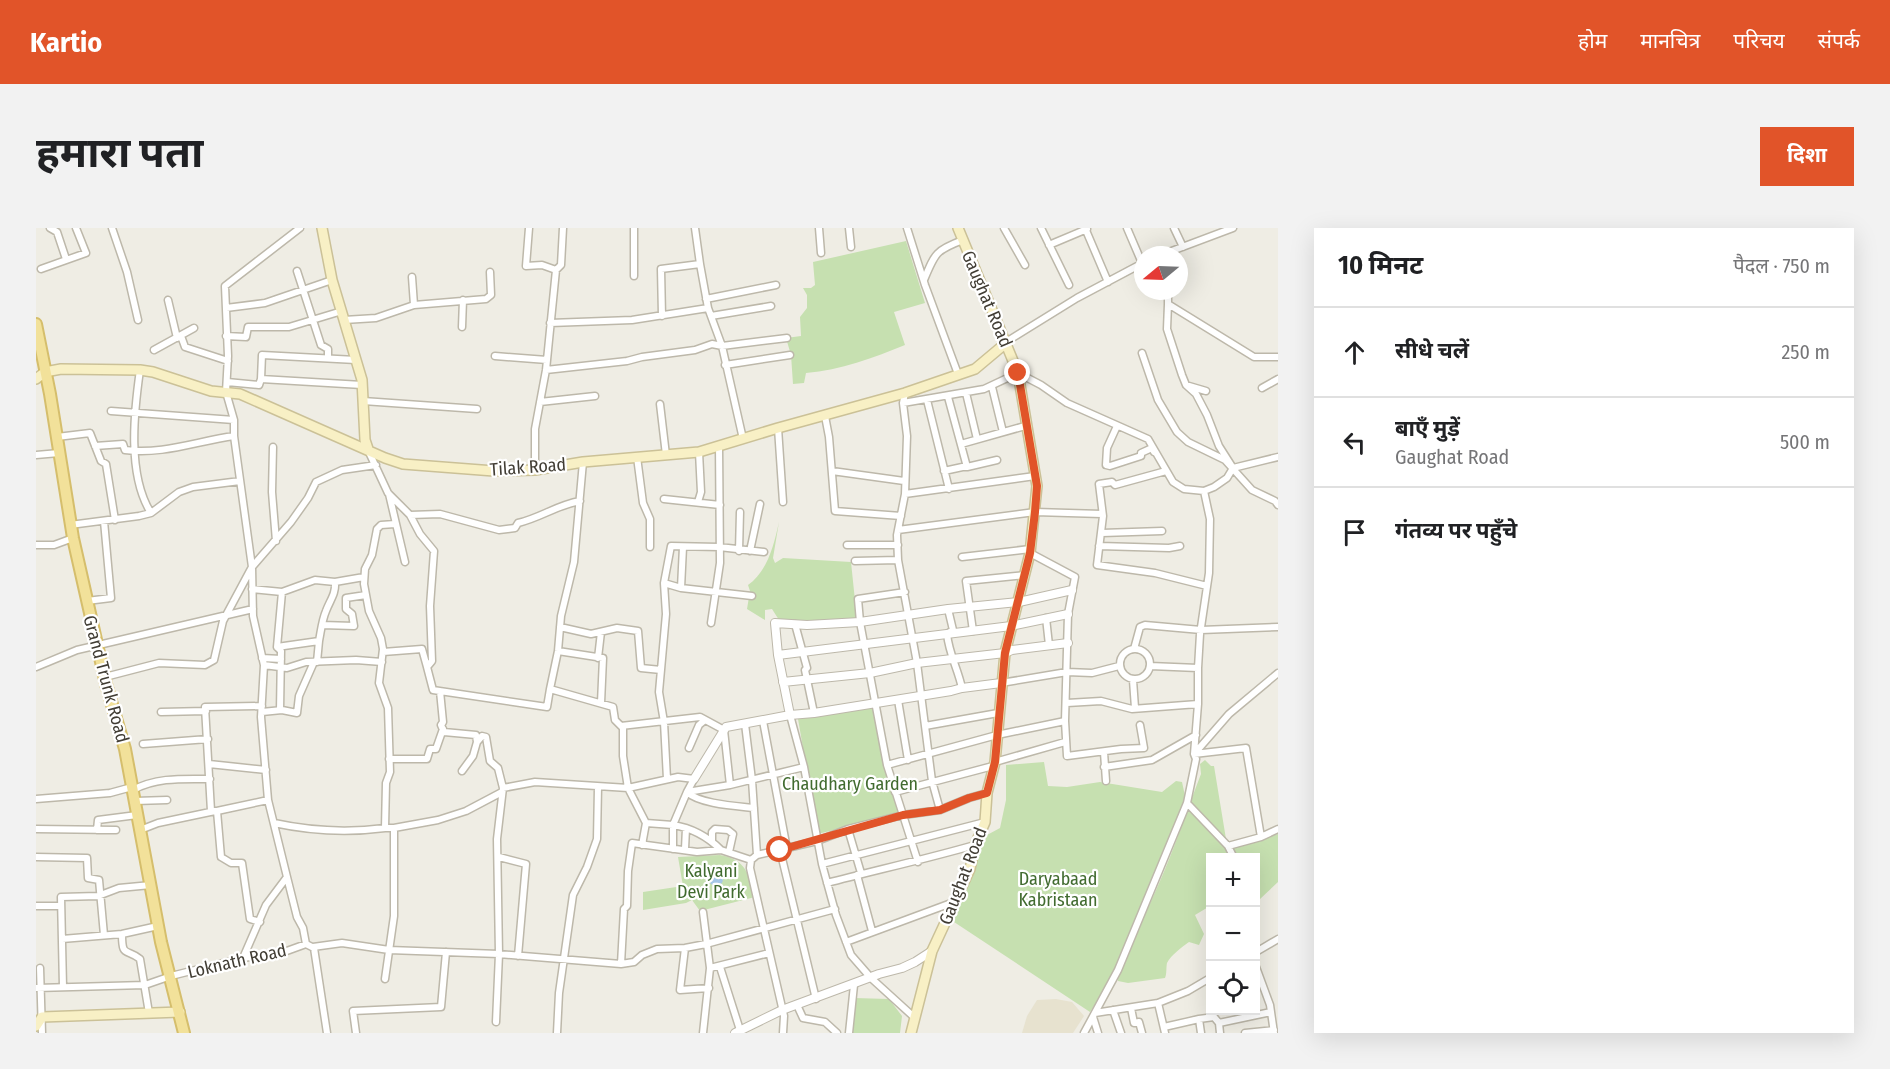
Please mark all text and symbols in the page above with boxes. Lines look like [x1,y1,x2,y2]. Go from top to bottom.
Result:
text: Kartio [30,26,102,59]
text: होम [1578,28,1607,54]
text: मानचित्र [1640,28,1700,54]
text: परिचय [1733,28,1785,54]
text: संपर्क [1818,28,1860,54]
button: दिशा [1760,127,1854,186]
text: हमारा पता [36,128,203,178]
north arrow [1134,246,1188,300]
street label: Gaughat Road [957,247,1017,351]
text: 10 मिनट [1338,250,1423,281]
text: पैदल · 750 m [1733,254,1830,278]
icon: ahead [1338,336,1371,369]
text: सीधे चलें [1395,337,1469,364]
text: 250 m [1782,340,1830,364]
route end [1004,359,1030,385]
text: बाएँ मुड़ें [1395,415,1460,442]
icon: left [1338,426,1371,459]
text: 500 m [1780,430,1830,454]
text: Gaughat Road [1395,445,1509,469]
street label: Tilak Road [489,453,567,481]
icon: arrive [1338,516,1371,549]
text: गंतव्य पर पहुँचे [1395,517,1517,544]
street label: Grand Trunk Road [78,613,134,745]
park label: Chaudhary Garden [782,773,918,795]
street label: Gaughat Road [934,824,992,928]
route start [766,836,792,862]
map controls [1206,853,1260,1015]
button: + [1206,853,1260,907]
park label: Kalyani Devi Park [677,860,746,903]
park label: Daryabaad Kabristaan [1018,868,1098,911]
button: − [1206,907,1260,961]
street label: Loknath Road [185,939,289,983]
button: locate [1206,961,1260,1015]

